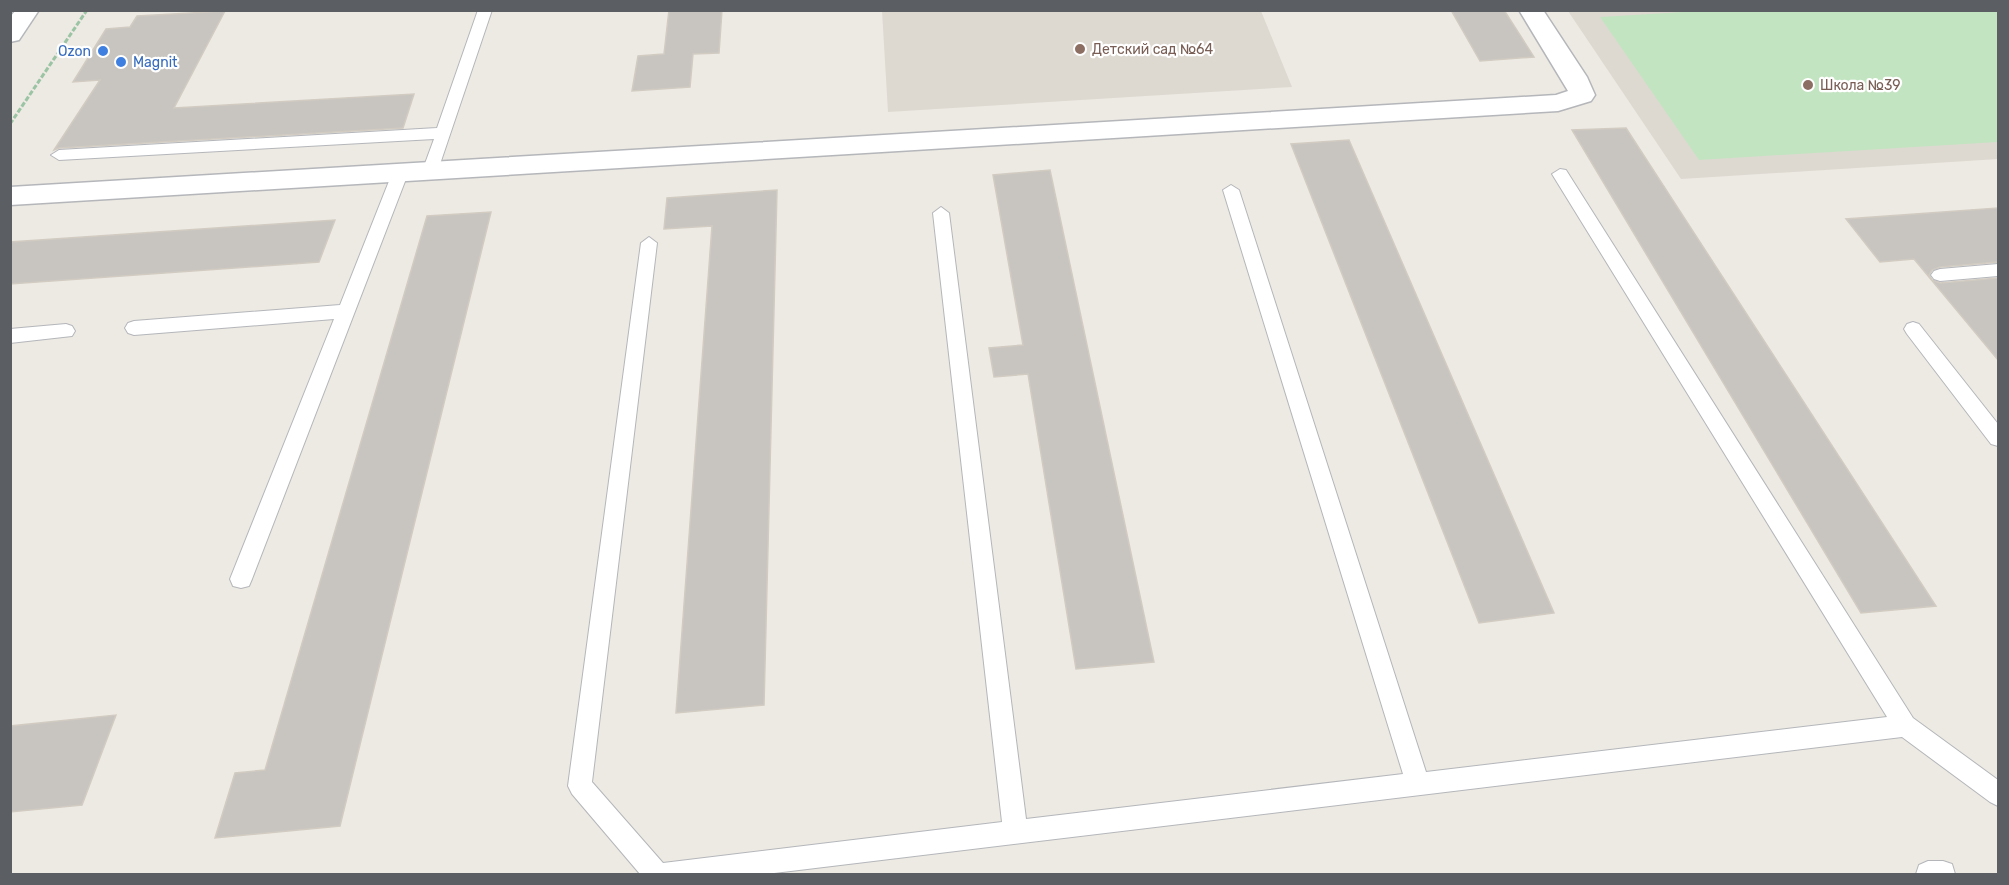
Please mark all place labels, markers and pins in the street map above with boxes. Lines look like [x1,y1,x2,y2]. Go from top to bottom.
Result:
place label: Детский сад №64 [1092,41,1214,58]
marker: Детский сад №64 [1073,42,1087,56]
place label: Ozon [58,43,91,60]
marker: Ozon [96,44,110,58]
place label: Magnit [133,54,178,71]
marker: Magnit [114,55,128,69]
place label: Школа №39 [1820,77,1901,94]
marker: Школа №39 [1801,78,1815,92]

